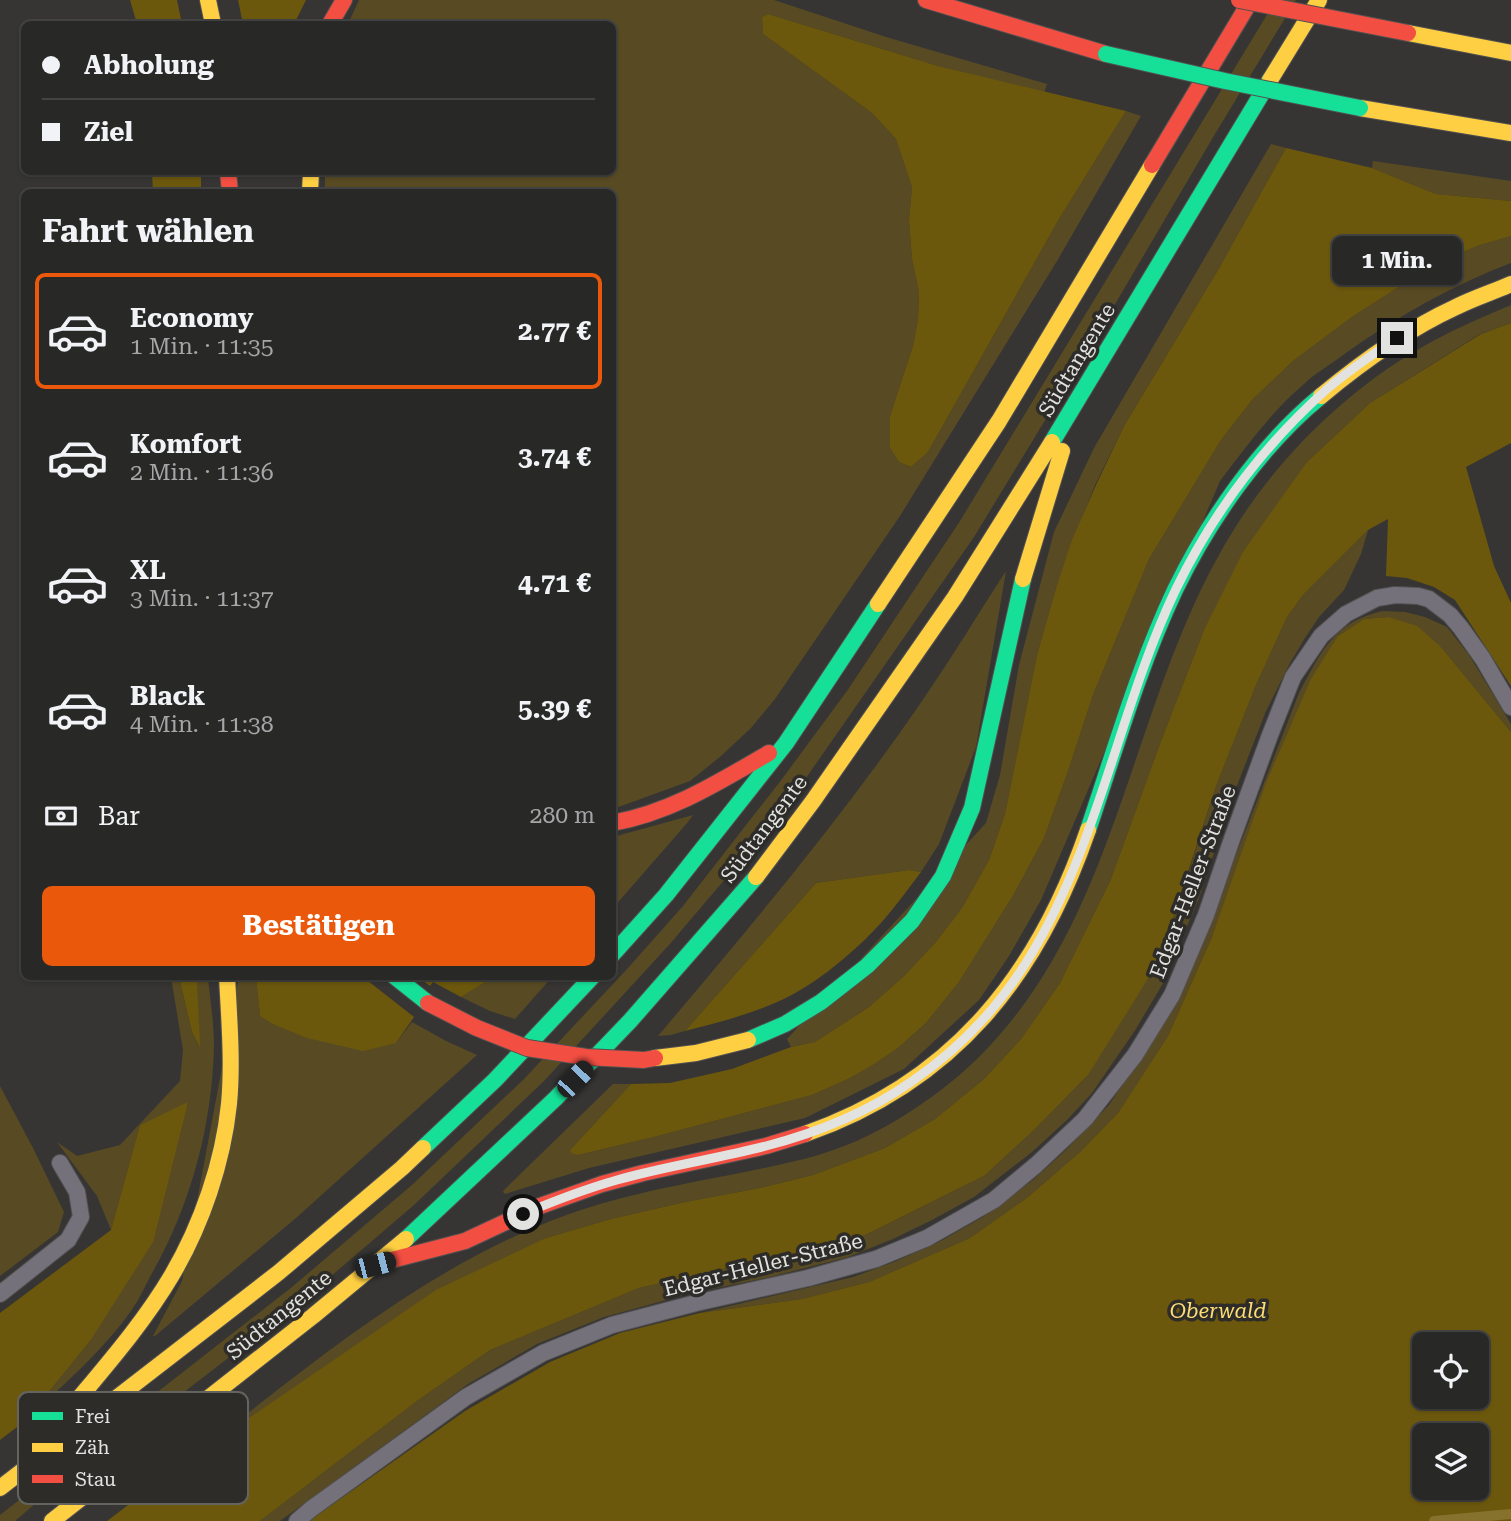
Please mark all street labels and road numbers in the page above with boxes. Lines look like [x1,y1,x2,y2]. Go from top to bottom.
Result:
street label: Südtangente [1034,299,1120,421]
street label: Südtangente [716,771,812,887]
street label: Edgar-Heller-Straße [1145,782,1241,982]
street label: Edgar-Heller-Straße [661,1229,865,1301]
street label: Südtangente [222,1265,336,1365]

